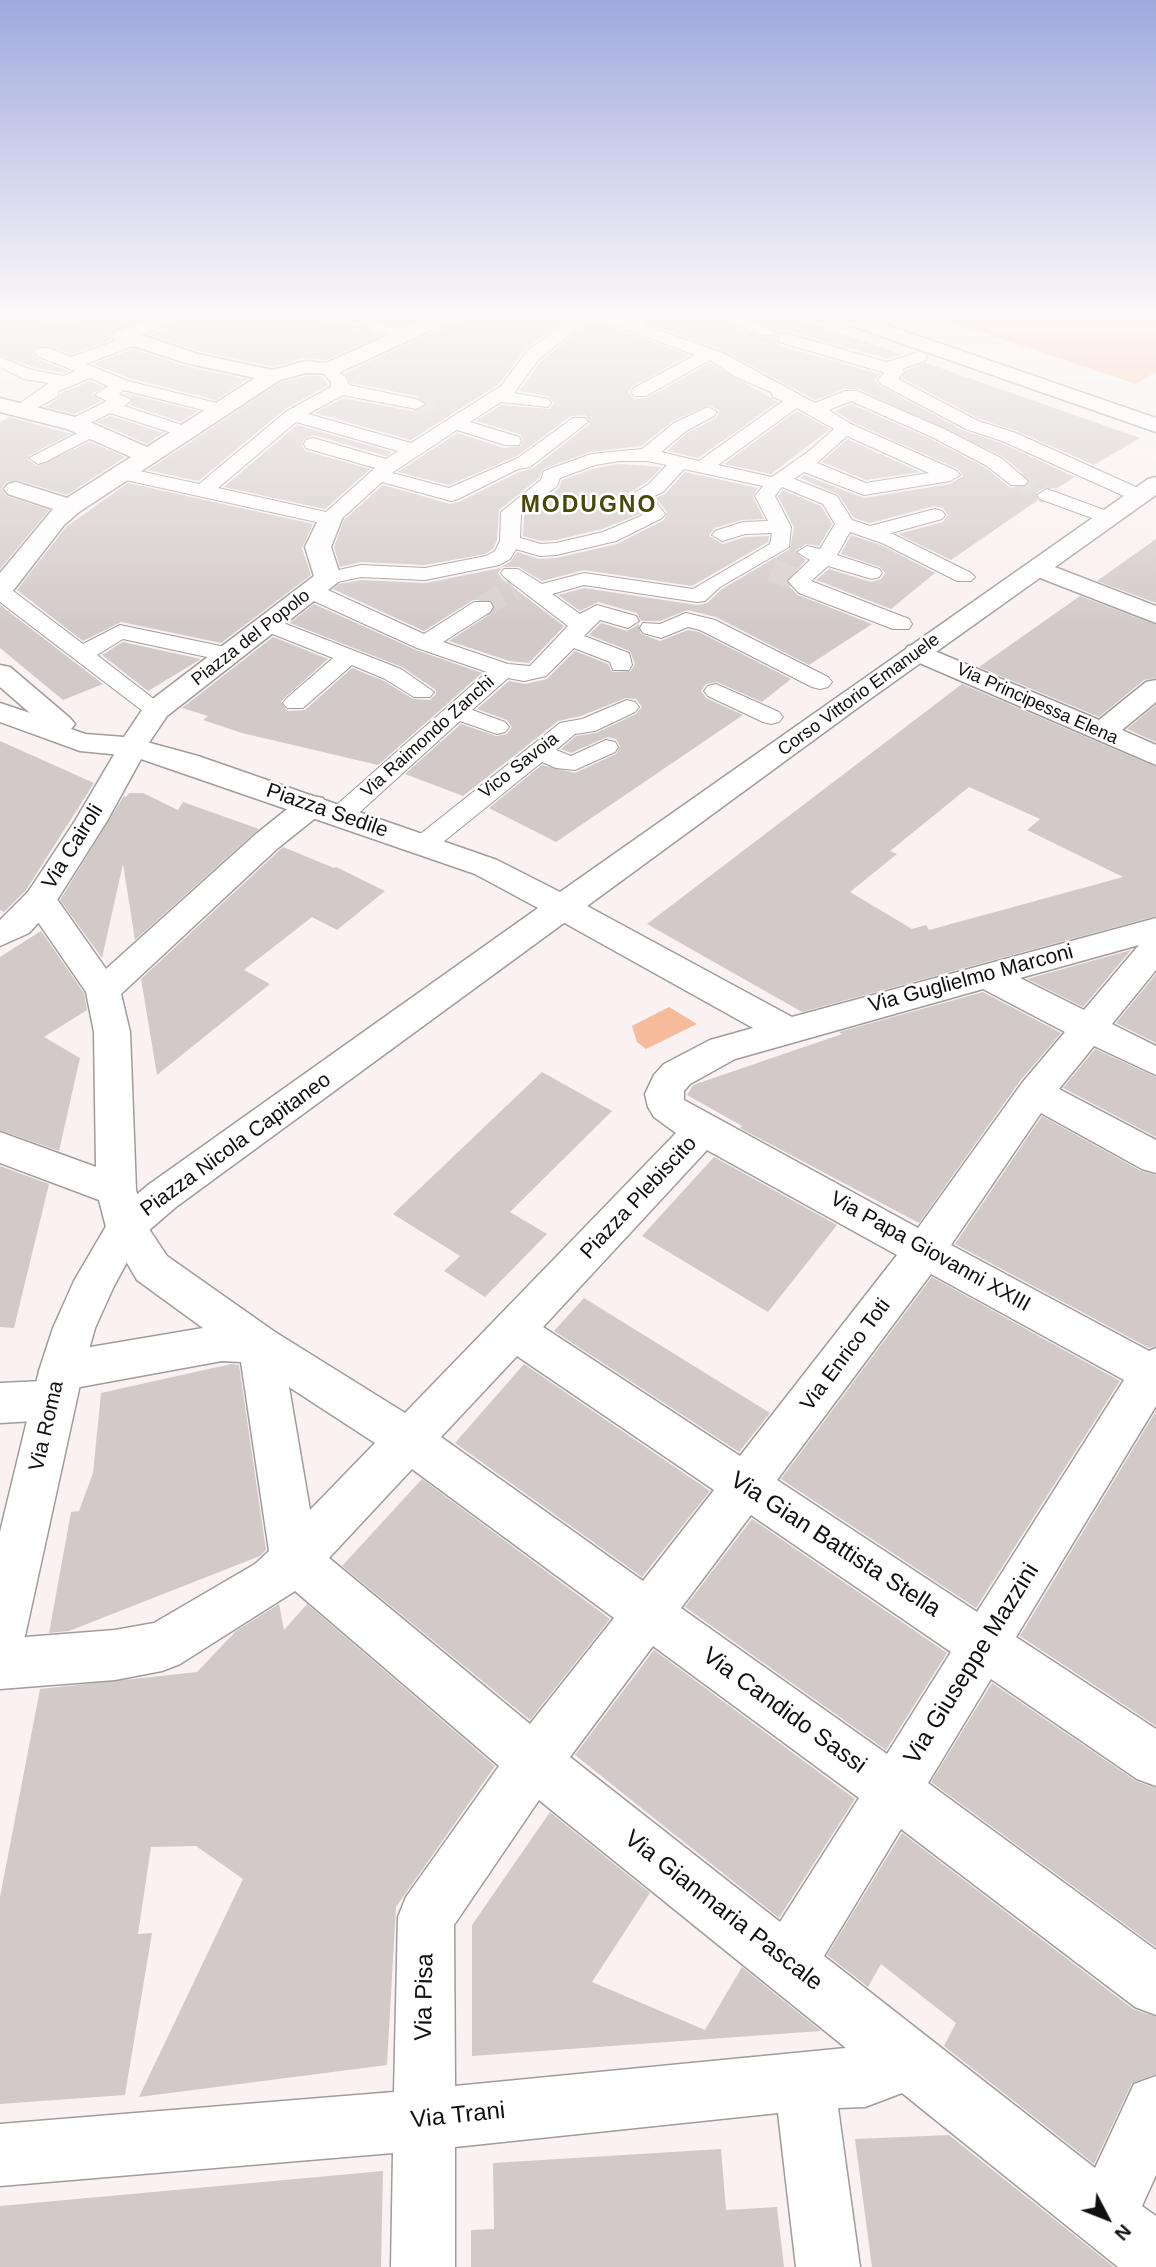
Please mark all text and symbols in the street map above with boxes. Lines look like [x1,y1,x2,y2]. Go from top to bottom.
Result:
district label: MODUGNO [522,492,656,520]
street label: Piazza del Popolo [188,585,314,691]
street label: Corso Vittorio Emanuele [774,629,944,761]
street label: Via Principessa Elena [953,659,1121,749]
street label: Via Raimondo Zanchi [357,672,499,802]
street label: Vico Savoia [475,728,563,804]
street label: Piazza Sedile [263,778,391,844]
street label: Via Cairoli [37,800,109,894]
street label: Via Guglielmo Marconi [866,940,1076,1018]
street label: Piazza Nicola Capitaneo [136,1068,336,1222]
street label: Piazza Plebiscito [576,1131,702,1265]
street label: Via Papa Giovanni XXIII [826,1186,1034,1318]
street label: Via Enrico Toti [796,1294,896,1416]
street label: Via Roma [24,1378,70,1474]
street label: Via Gian Battista Stella [724,1466,946,1624]
street label: Via Giuseppe Mazzini [898,1558,1046,1770]
street label: Via Candido Sassi [696,1642,872,1780]
street label: Via Gianmaria Pascale [618,1825,828,1997]
street label: Via Pisa [410,1953,440,2041]
street label: Via Trani [409,2097,507,2135]
north arrow [1072,2183,1142,2253]
text: N [1111,2220,1135,2245]

